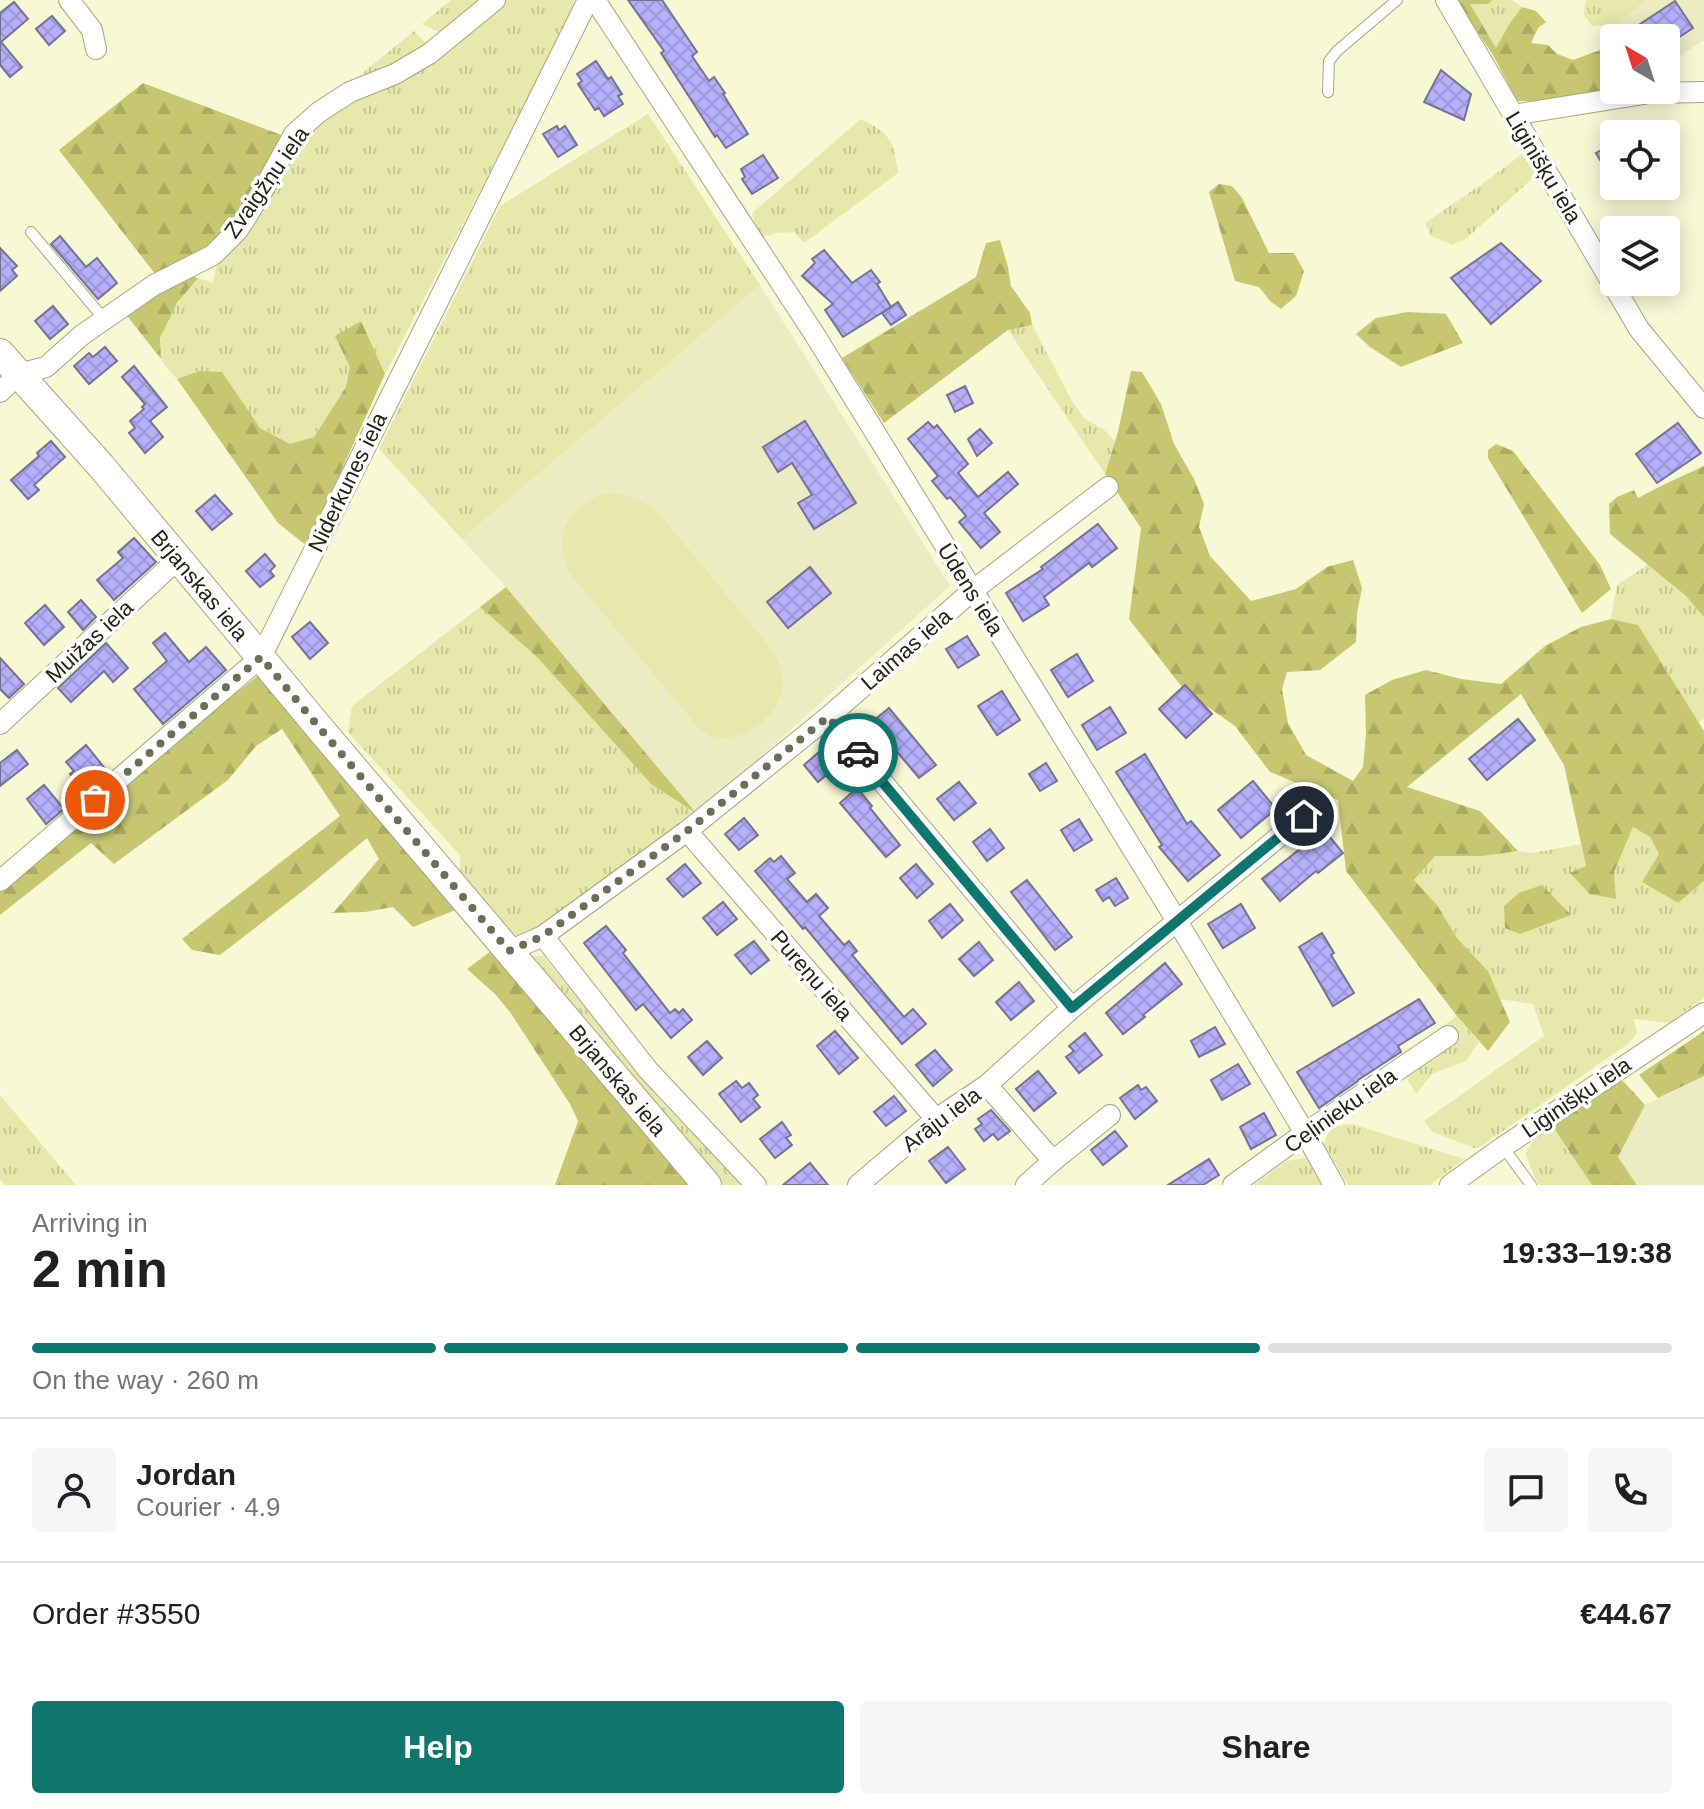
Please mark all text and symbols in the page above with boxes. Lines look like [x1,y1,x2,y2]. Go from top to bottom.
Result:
north arrow [1600,24,1680,104]
map controls [1600,24,1680,296]
street label: Liginišķu iela [1500,107,1587,228]
button: locate [1600,120,1680,200]
street label: Zvaigžņu iela [219,121,314,243]
button: layers [1600,216,1680,296]
street label: Niderkunes iela [303,408,392,556]
street label: Brjanskas iela [146,525,254,646]
street label: Ūdens iela [932,539,1009,641]
street label: Muižas iela [41,594,139,688]
street label: Laimas iela [856,603,957,695]
courier [818,713,898,793]
icon: car [836,731,880,775]
pin [61,766,129,834]
icon: bag [73,778,117,822]
pin [1270,782,1338,850]
icon: home [1282,794,1326,838]
street label: Pureņu iela [766,925,858,1026]
street label: Brjanskas iela [564,1020,672,1141]
street label: Liginišķu iela [1517,1051,1636,1143]
street label: Ceļinieku iela [1280,1062,1402,1158]
street label: Arāju iela [897,1081,986,1157]
text: Arriving in [32,1208,148,1238]
text: 19:33–19:38 [1502,1236,1672,1269]
text: 2 min [32,1240,168,1298]
text: On the way · 260 m [32,1365,259,1395]
button: person [32,1448,116,1532]
button: chat [1484,1448,1568,1532]
button: phone [1588,1448,1672,1532]
text: Jordan [136,1458,236,1491]
text: Courier · 4.9 [136,1492,281,1522]
text: Order #3550 [32,1597,200,1630]
text: €44.67 [1580,1597,1672,1630]
button: Help [32,1701,844,1793]
button: Share [860,1701,1672,1793]

